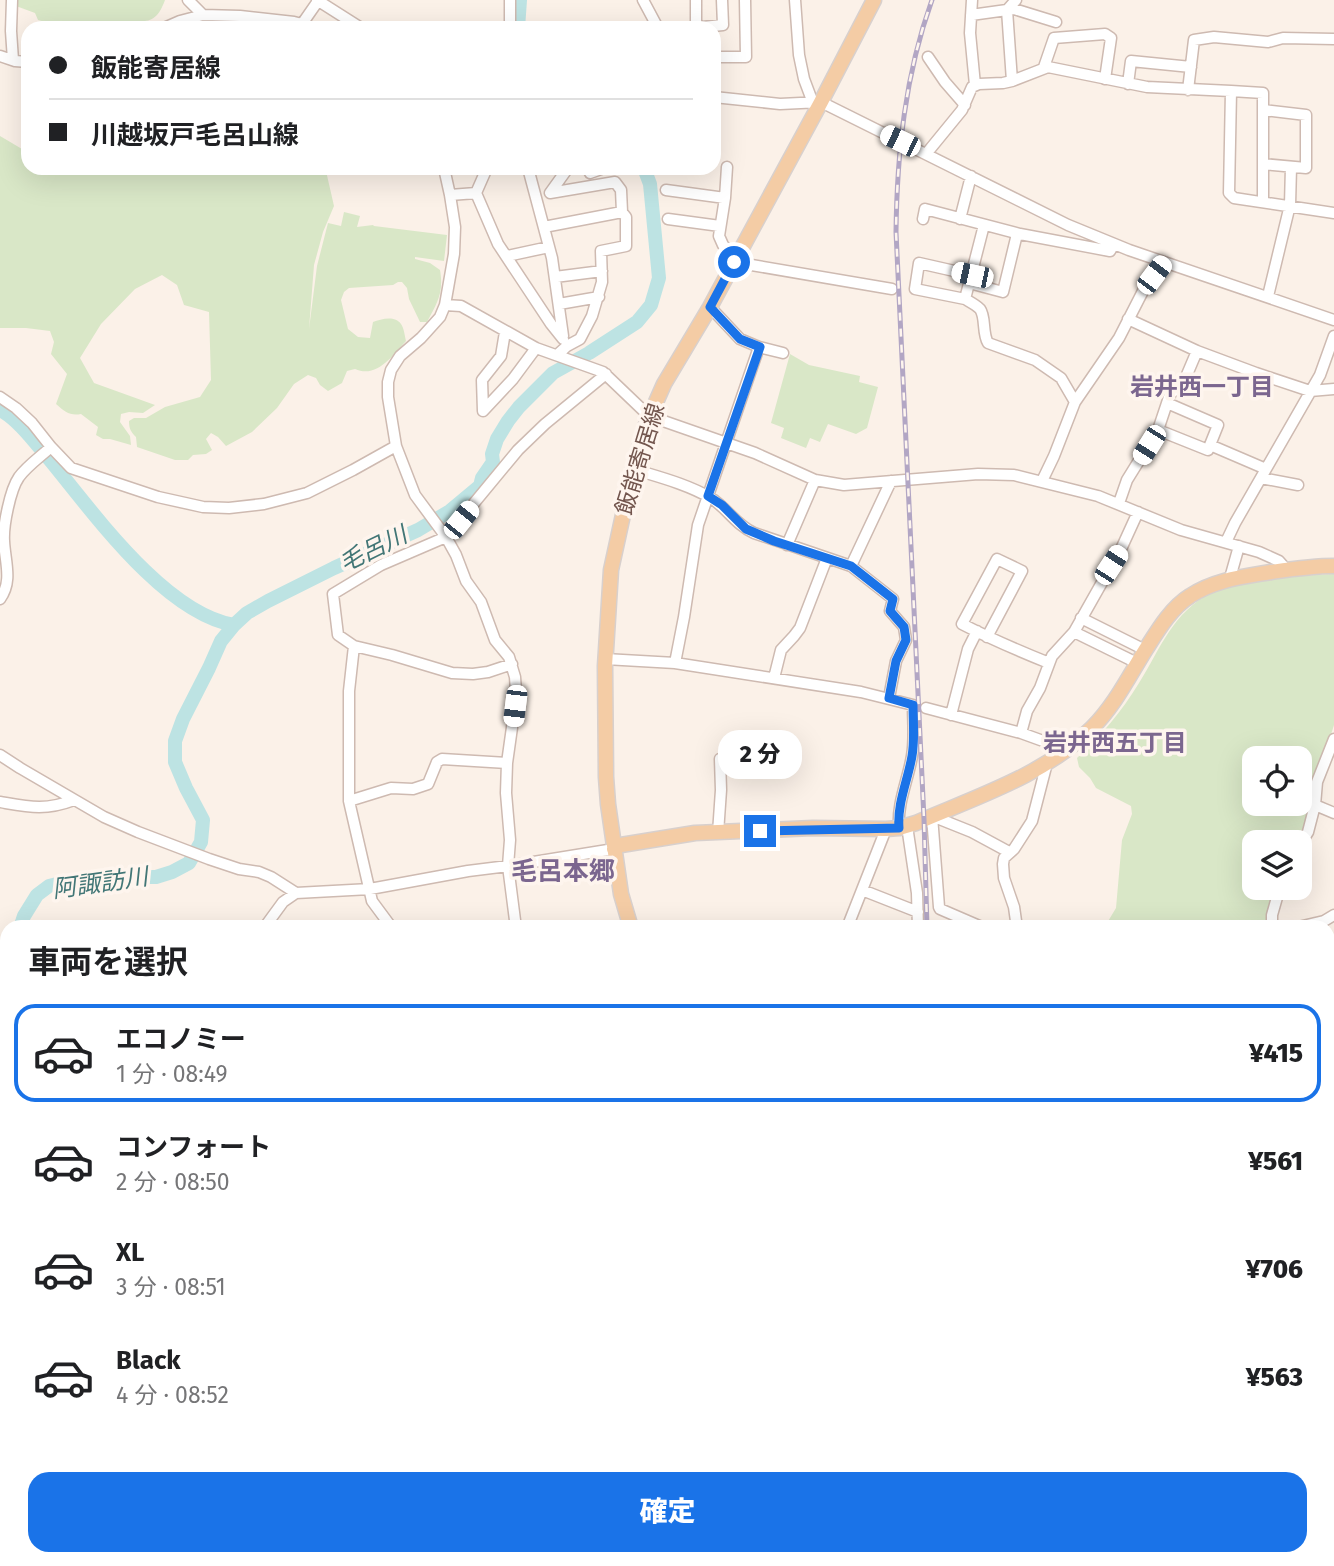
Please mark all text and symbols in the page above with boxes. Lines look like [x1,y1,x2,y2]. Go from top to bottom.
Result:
text: 飯能寄居線 [91,53,221,84]
text: 川越坂戸毛呂山線 [91,120,299,151]
car [877,122,924,160]
route start [718,246,750,278]
car [1133,252,1176,298]
car [950,260,995,290]
district label: 岩井西一丁目 [1130,373,1274,401]
street label: 飯能寄居線 [610,400,670,518]
car [1129,422,1170,468]
car [440,497,483,543]
water label: 毛呂川 [335,519,414,577]
car [1091,542,1132,588]
car [503,684,528,728]
district label: 岩井西五丁目 [1043,729,1187,757]
callout: 2 分 [718,730,802,778]
text: 2 分 [740,740,780,768]
map controls [1242,746,1312,900]
button: locate [1242,746,1312,816]
route end [744,815,776,847]
button: layers [1242,830,1312,900]
district label: 毛呂本郷 [511,856,615,887]
water label: 阿諏訪川 [51,862,152,904]
text: 車両を選択 [28,943,188,981]
icon: car [32,1022,95,1085]
text: エコノミー [116,1024,246,1055]
text: ¥415 [1249,1038,1303,1069]
text: 1 分 · 08:49 [116,1060,228,1088]
icon: car [32,1130,95,1193]
text: コンフォート [116,1132,271,1163]
text: ¥561 [1248,1146,1303,1177]
text: 2 分 · 08:50 [116,1168,230,1196]
text: XL [116,1237,144,1268]
icon: car [32,1238,95,1301]
text: ¥706 [1246,1254,1303,1285]
text: 3 分 · 08:51 [116,1273,226,1301]
text: Black [116,1345,181,1376]
icon: car [32,1346,95,1409]
text: ¥563 [1246,1362,1303,1393]
text: 4 分 · 08:52 [116,1381,229,1409]
button: 確定 [28,1472,1307,1552]

